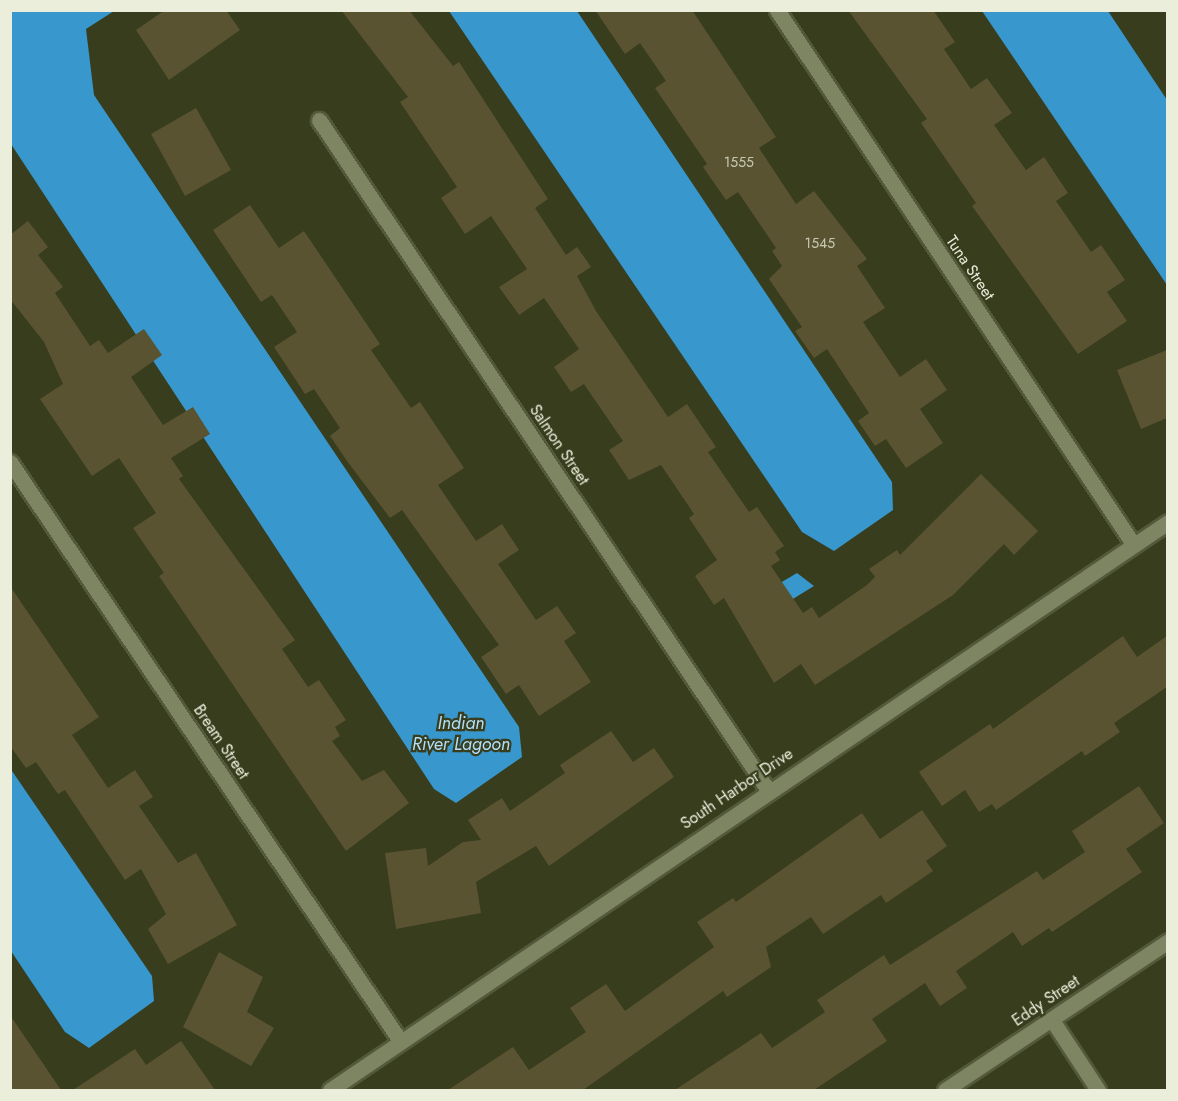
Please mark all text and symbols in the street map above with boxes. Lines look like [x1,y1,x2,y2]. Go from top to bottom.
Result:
house number: 1555 [724,154,754,170]
street label: Tuna Street [941,232,999,304]
house number: 1545 [805,235,835,251]
street label: Salmon Street [525,401,593,489]
street label: Bream Street [189,701,253,783]
water label: Indian River Lagoon [412,713,510,756]
street label: South Harbor Drive [677,744,797,834]
street label: Eddy Street [1009,971,1083,1031]

